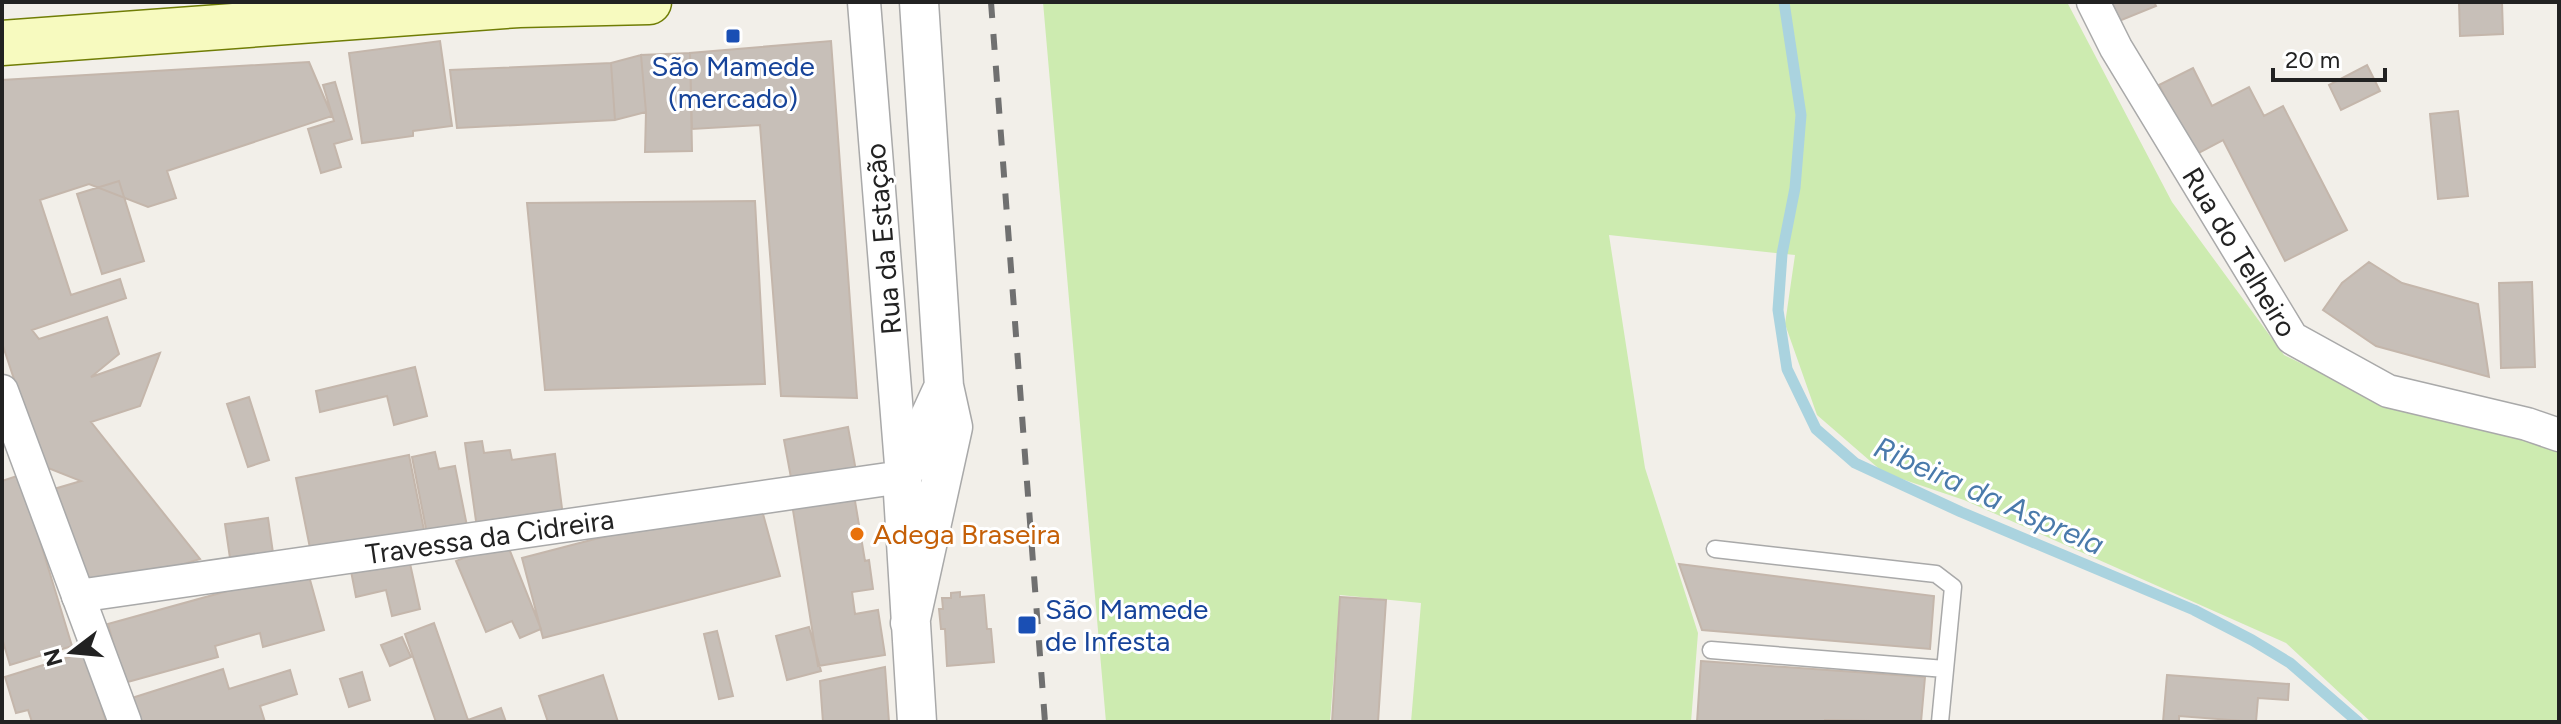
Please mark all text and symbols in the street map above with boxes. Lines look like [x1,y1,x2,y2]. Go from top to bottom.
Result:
marker: São Mamede (mercado) [724,27,742,45]
scale bar [2273,32,2385,82]
text: 20 m [2285,45,2340,74]
place label: São Mamede (mercado) [651,49,815,115]
street label: Rua da Estação [858,142,908,336]
street label: Rua do Telheiro [2175,161,2304,343]
water label: Ribeira da Asprela [1868,428,2110,563]
street label: Travessa da Cidreira [363,502,616,571]
place label: Adega Braseira [873,517,1061,551]
marker: Adega Braseira [848,525,866,543]
place label: São Mamede de Infesta [1045,592,1208,658]
north arrow [32,612,112,692]
marker: São Mamede de Infesta [1016,614,1038,636]
text: N [38,645,69,669]

